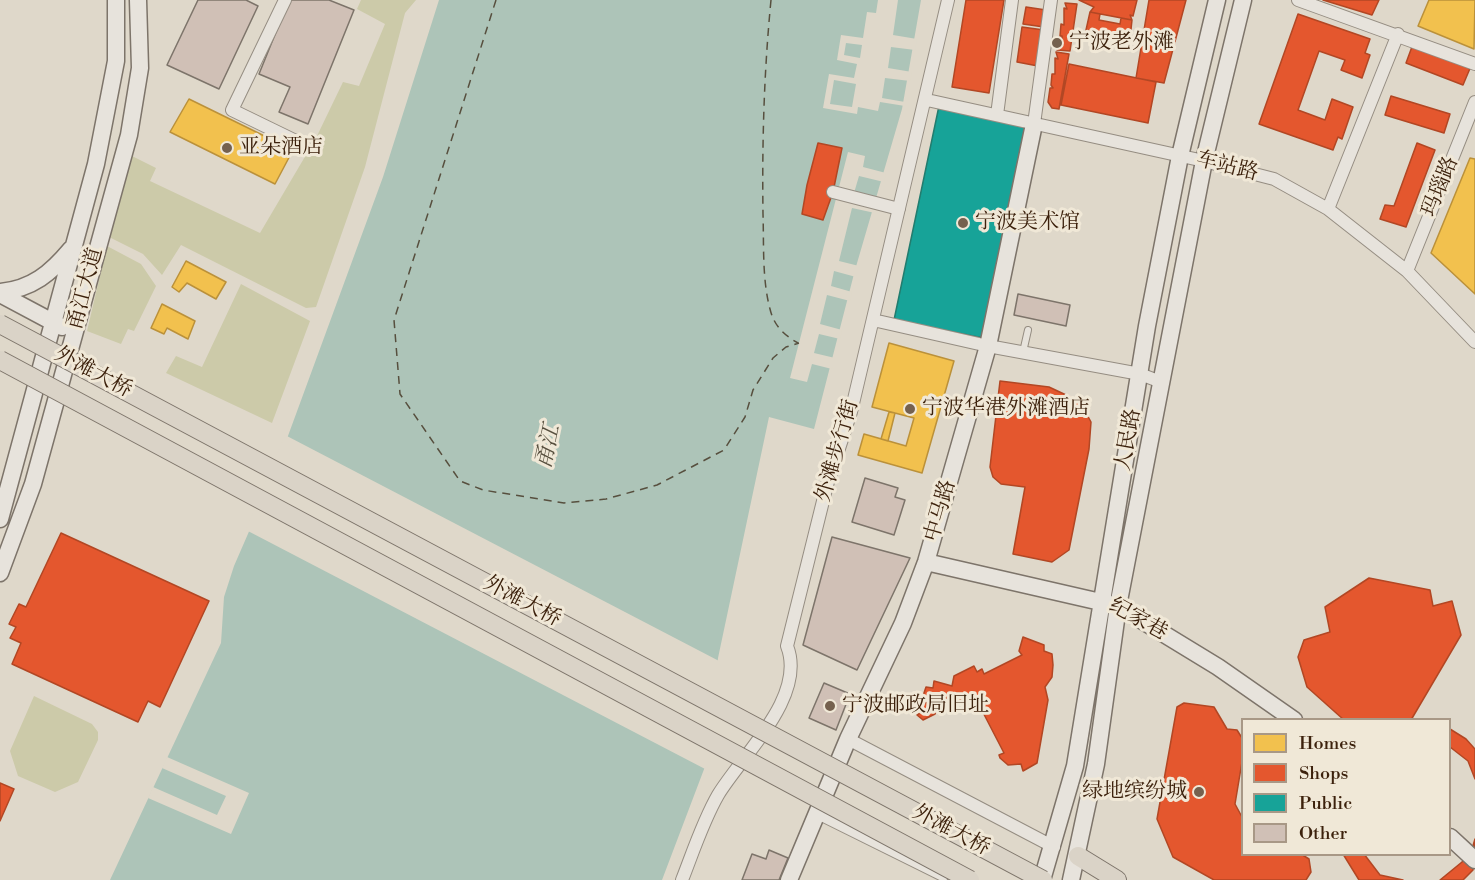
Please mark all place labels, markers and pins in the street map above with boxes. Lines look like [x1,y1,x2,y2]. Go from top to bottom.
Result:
place label: 宁波老外滩 [1069,30,1174,56]
marker: 宁波老外滩 [1050,36,1064,50]
place label: 亚朵酒店 [239,135,323,161]
marker: 亚朵酒店 [220,141,234,155]
place label: 宁波美术馆 [975,210,1080,236]
marker: 宁波美术馆 [956,216,970,230]
place label: 宁波华港外滩酒店 [922,396,1090,422]
marker: 宁波华港外滩酒店 [903,402,917,416]
place label: 宁波邮政局旧址 [842,693,989,719]
marker: 宁波邮政局旧址 [823,699,837,713]
place label: 绿地缤纷城 [1082,779,1187,805]
marker: 绿地缤纷城 [1192,785,1206,799]

